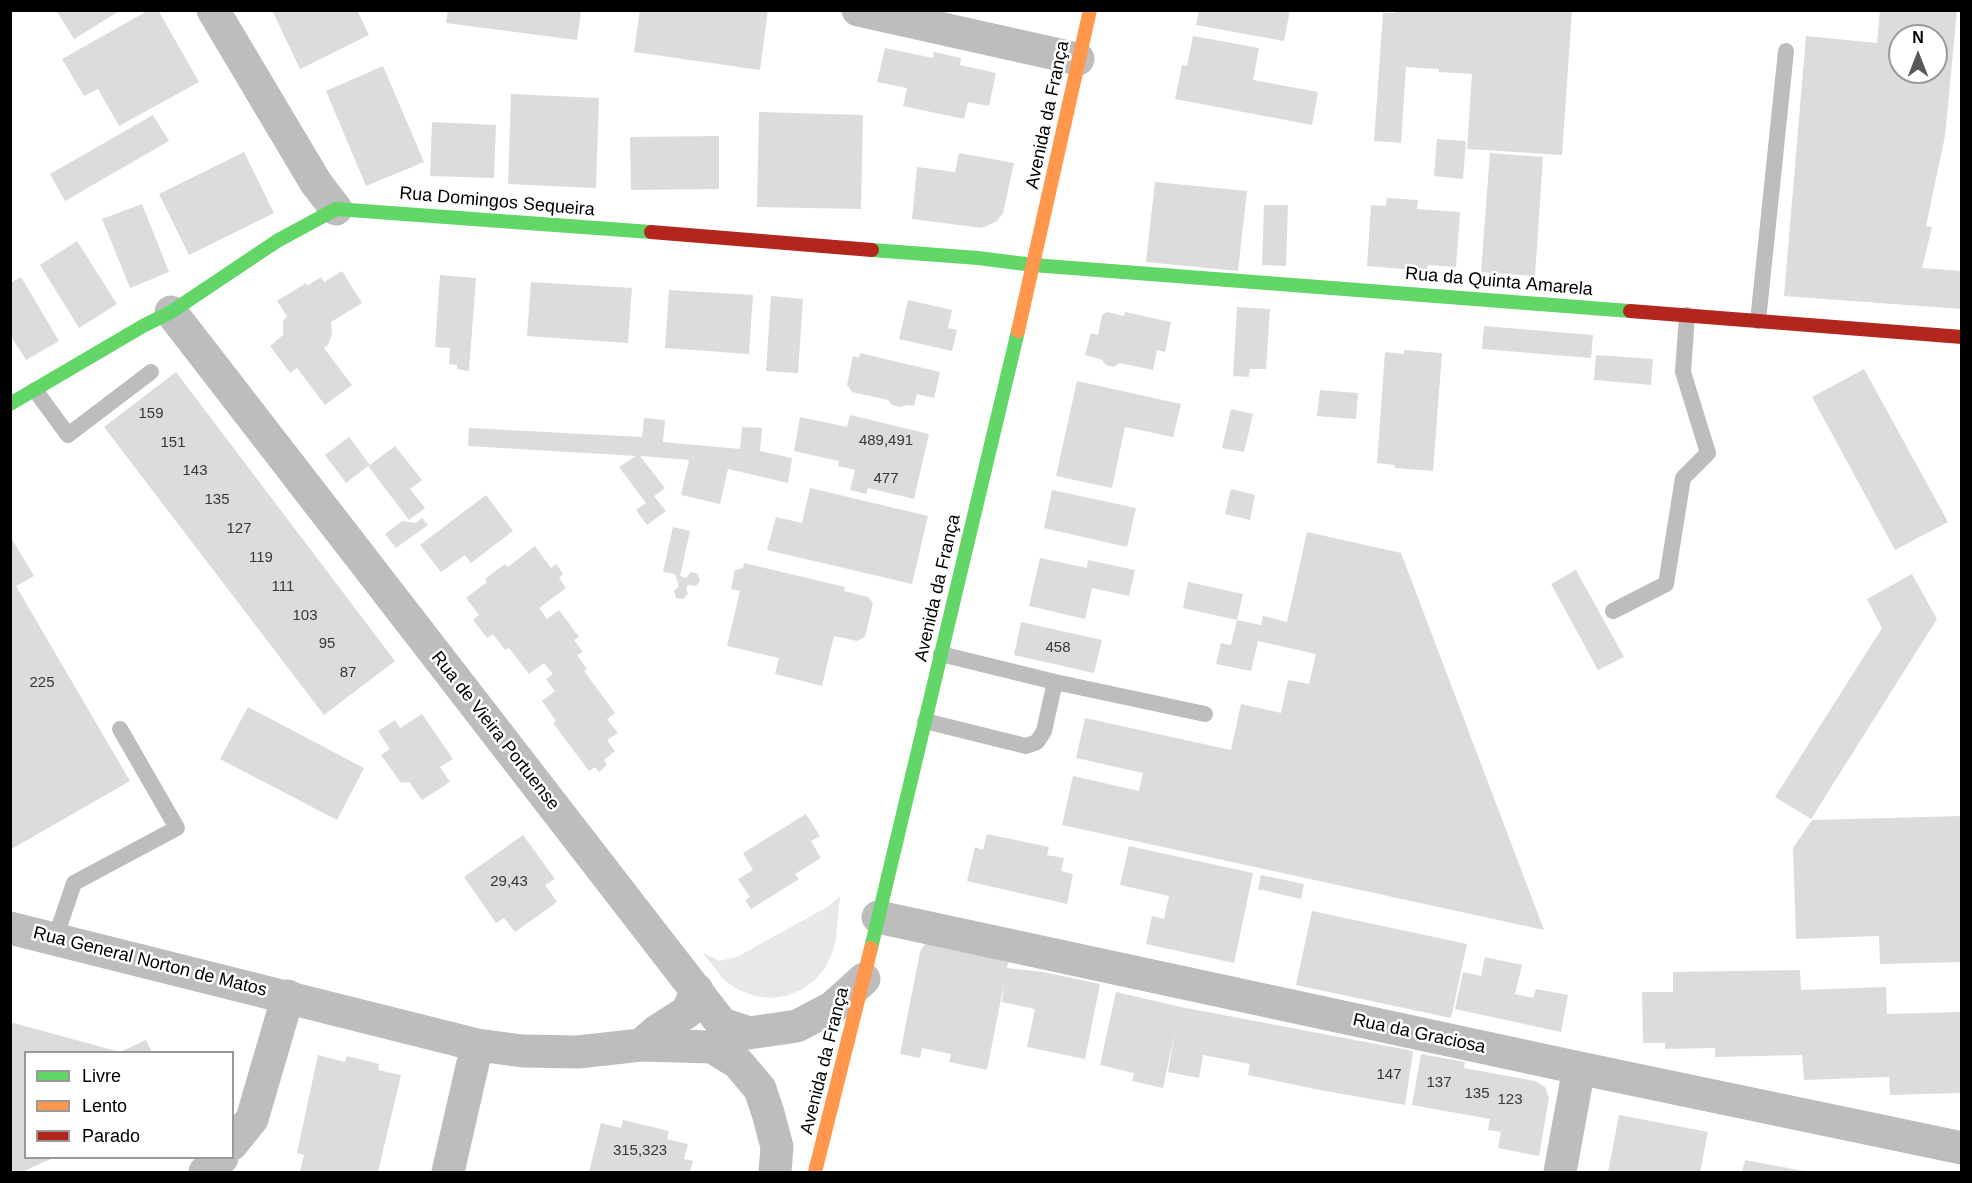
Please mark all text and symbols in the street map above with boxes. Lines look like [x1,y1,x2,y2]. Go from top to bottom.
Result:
north arrow [1888,24,1948,84]
text: N [1912,29,1924,46]
street label: Avenida da França [1022,39,1074,191]
street label: Rua Domingos Sequeira [398,183,596,221]
street label: Rua da Quinta Amarela [1404,263,1594,301]
house number: 159 [138,405,164,423]
house number: 489,491 [859,432,913,450]
house number: 151 [160,434,186,452]
house number: 143 [182,462,208,480]
house number: 477 [873,470,899,488]
house number: 135 [204,491,230,509]
street label: Avenida da França [911,512,965,664]
house number: 127 [226,520,252,538]
house number: 119 [249,549,273,567]
house number: 111 [272,578,294,596]
house number: 103 [292,607,318,625]
house number: 95 [319,635,335,653]
house number: 458 [1045,639,1071,657]
street label: Rua de Vieira Portuense [426,647,564,815]
house number: 87 [340,664,356,682]
house number: 225 [29,674,55,692]
house number: 29,43 [490,873,528,891]
street label: Rua General Norton de Matos [31,922,269,1002]
street label: Avenida da França [796,985,854,1137]
street label: Rua da Graciosa [1351,1009,1487,1059]
legend [24,1051,234,1159]
text: Livre [82,1066,121,1086]
house number: 147 [1376,1066,1402,1084]
house number: 137 [1426,1074,1452,1092]
house number: 135 [1464,1085,1490,1103]
house number: 123 [1497,1091,1523,1109]
text: Lento [82,1096,127,1116]
text: Parado [82,1126,140,1146]
house number: 315,323 [613,1142,667,1160]

